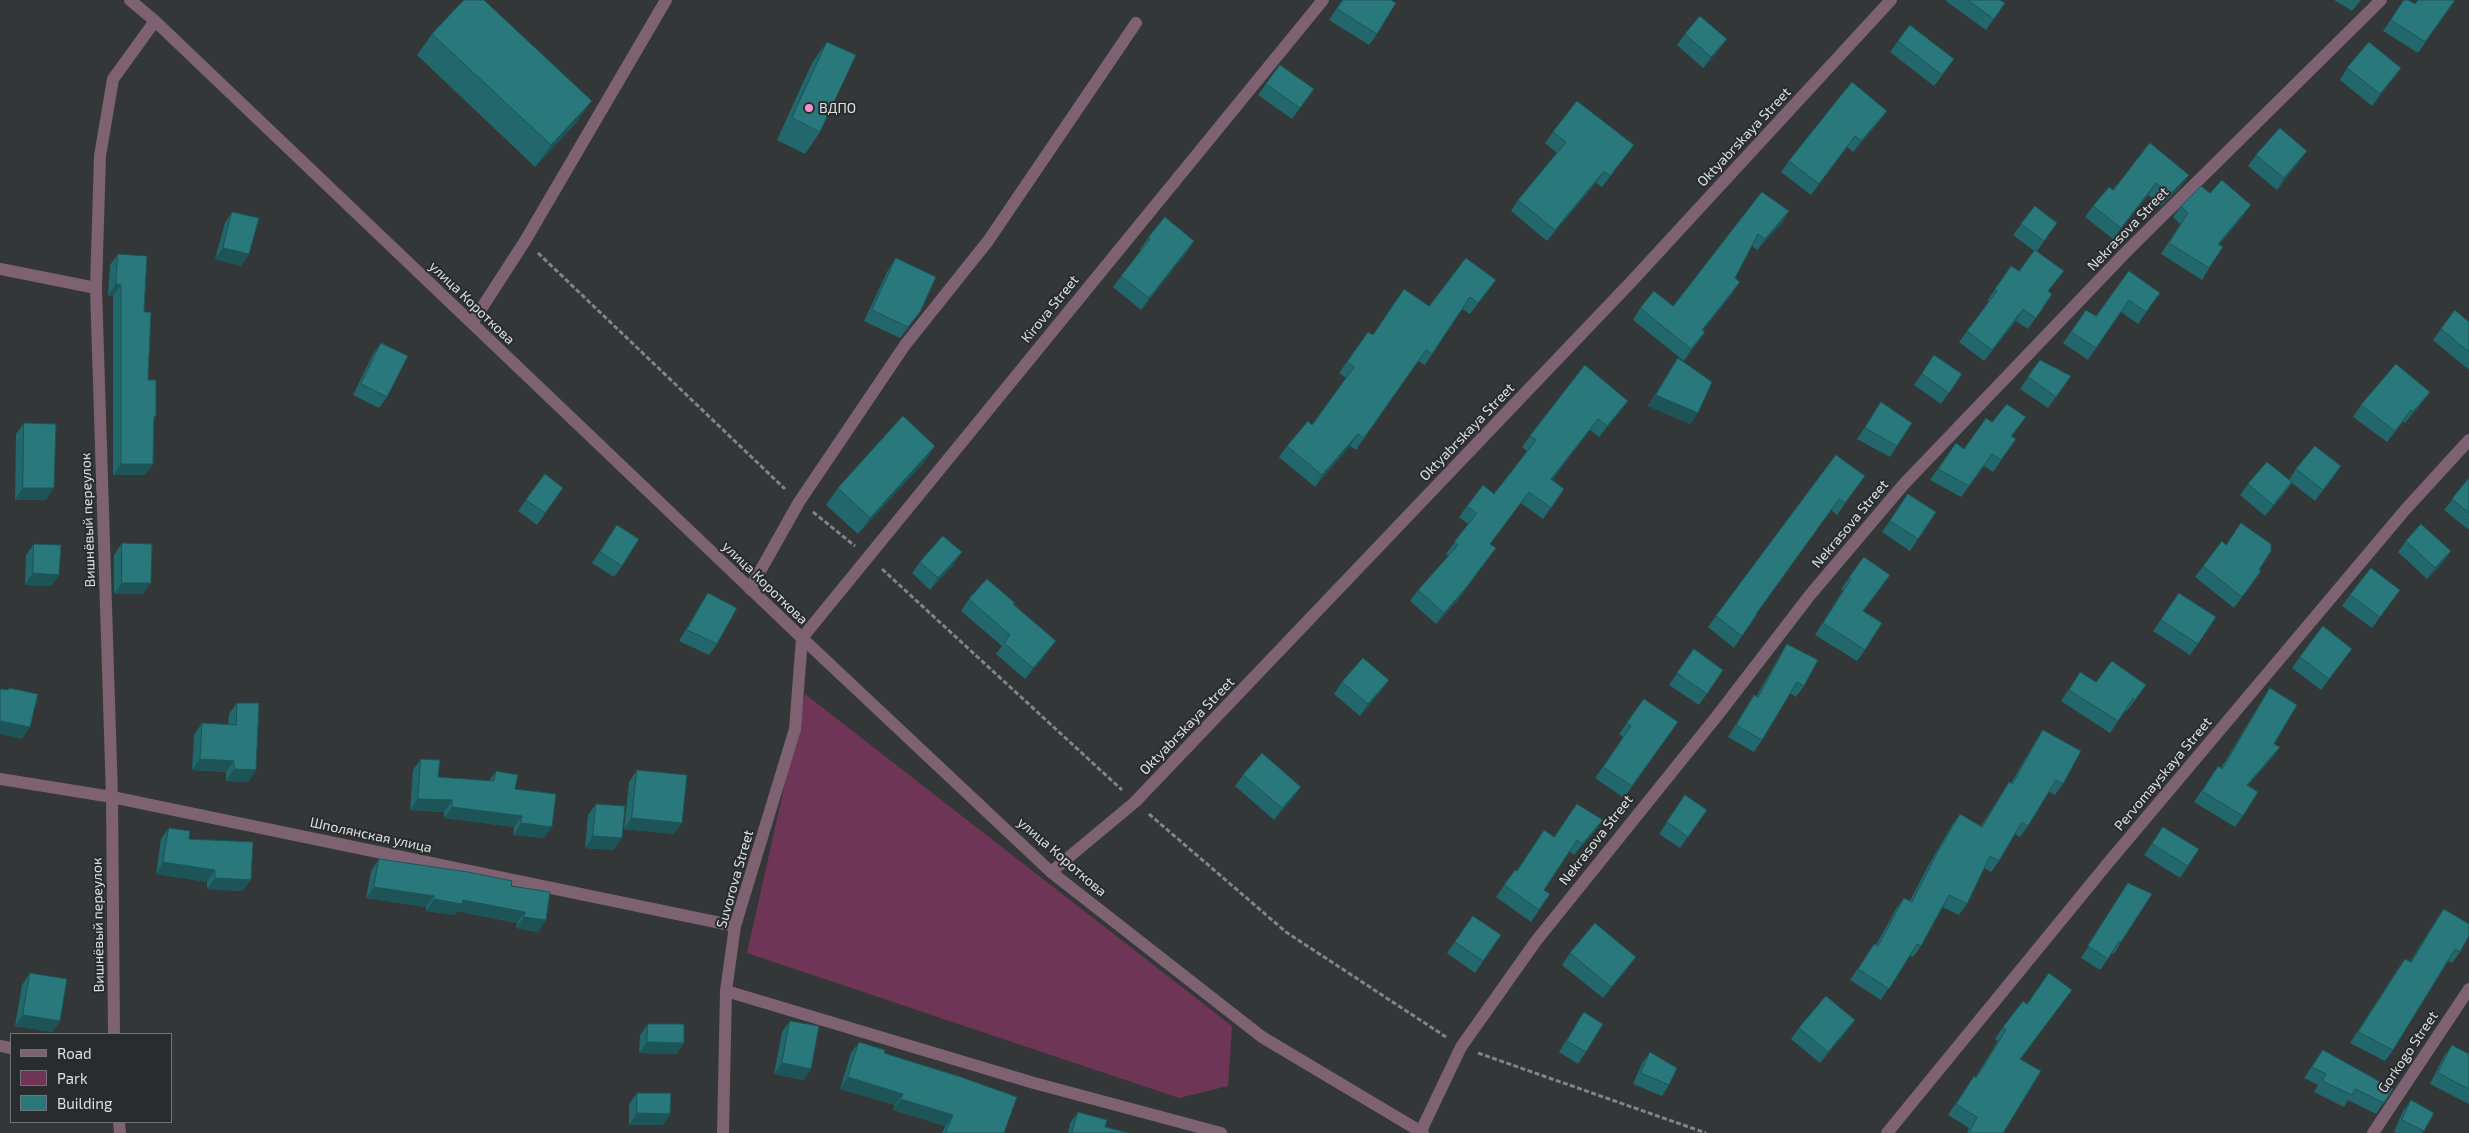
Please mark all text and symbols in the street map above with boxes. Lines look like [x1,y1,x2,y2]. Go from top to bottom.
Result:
street label: Oktyabrskaya Street [1694,84,1794,190]
place label: ВДПО [819,100,856,116]
marker: ВДПО [803,102,815,114]
street label: Nekrasova Street [2084,184,2172,274]
street label: улица Короткова [426,258,518,348]
street label: Kirova Street [1018,272,1082,346]
street label: Oktyabrskaya Street [1416,380,1518,484]
street label: Вишнёвый переулок [77,452,99,588]
street label: Nekrasova Street [1808,477,1892,571]
street label: улица Короткова [719,538,811,628]
street label: Oktyabrskaya Street [1136,674,1238,778]
street label: Pervomayskaya Street [2111,714,2215,834]
street label: Nekrasova Street [1556,792,1636,888]
street label: Шполянская улица [308,814,434,856]
street label: улица Короткова [1014,814,1110,900]
street label: Suvorova Street [713,828,757,930]
street label: Вишнёвый переулок [88,858,108,992]
street label: Gorkogo Street [2374,1008,2442,1096]
legend [10,1033,172,1123]
text: Road [57,1044,92,1062]
text: Park [57,1069,88,1087]
text: Building [57,1094,112,1112]

